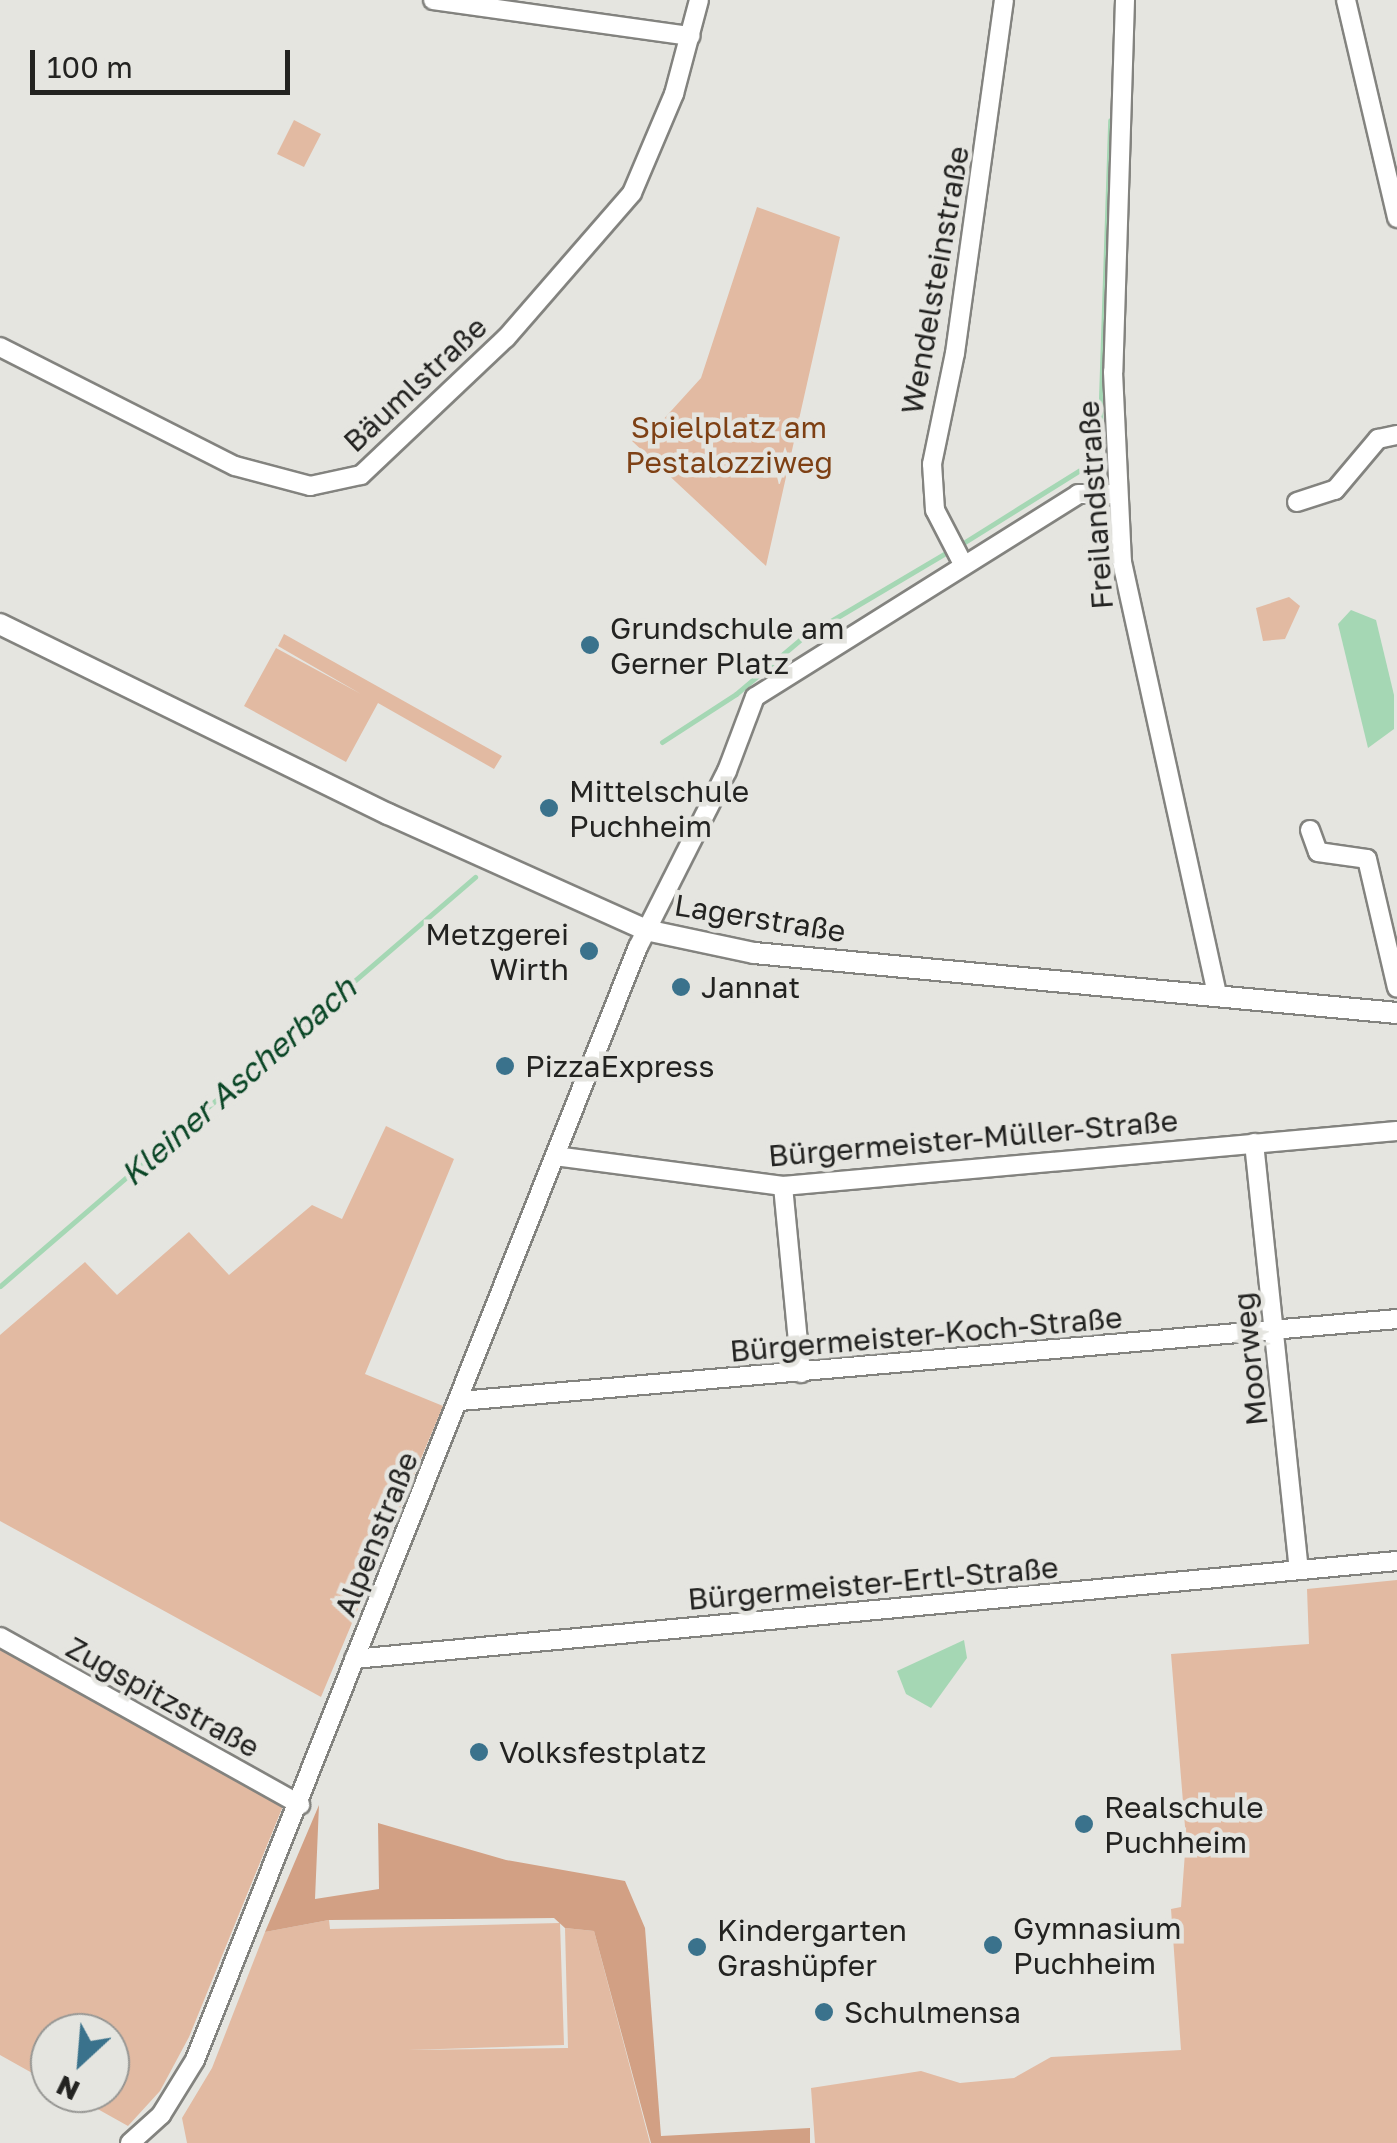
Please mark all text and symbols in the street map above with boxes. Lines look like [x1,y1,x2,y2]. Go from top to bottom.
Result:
scale bar [35,30,295,92]
text: 100 m [47,49,133,85]
street label: Wendelsteinstraße [894,143,976,417]
street label: Bäumlstraße [336,309,494,459]
street label: Freilandstraße [1070,399,1120,611]
park label: Spielplatz am Pestalozziweg [625,409,833,480]
place label: Grundschule am Gerner Platz [610,610,844,680]
marker: Grundschule am Gerner Platz [579,634,601,656]
place label: Mittelschule Puchheim [569,773,749,844]
marker: Mittelschule Puchheim [538,797,560,819]
street label: Lagerstraße [672,887,848,949]
place label: Metzgerei Wirth [425,916,569,986]
marker: Metzgerei Wirth [578,940,600,962]
water label: Kleiner Ascherbach [113,968,363,1194]
place label: Jannat [701,969,800,1005]
marker: Jannat [670,976,692,998]
place label: PizzaExpress [525,1048,714,1084]
marker: PizzaExpress [494,1055,516,1077]
street label: Bürgermeister-Müller-Straße [767,1102,1179,1174]
street label: Moorweg [1225,1291,1275,1427]
street label: Bürgermeister-Koch-Straße [728,1299,1124,1369]
street label: Alpenstraße [327,1446,425,1622]
street label: Bürgermeister-Ertl-Straße [686,1549,1060,1617]
street label: Zugspitzstraße [60,1629,266,1765]
place label: Volksfestplatz [499,1734,706,1770]
marker: Volksfestplatz [468,1741,490,1763]
place label: Realschule Puchheim [1104,1789,1264,1860]
marker: Realschule Puchheim [1073,1813,1095,1835]
place label: Gymnasium Puchheim [1013,1910,1182,1980]
place label: Kindergarten Grashüpfer [717,1912,907,1982]
marker: Gymnasium Puchheim [982,1934,1004,1956]
marker: Kindergarten Grashüpfer [686,1936,708,1958]
place label: Schulmensa [844,1994,1021,2030]
marker: Schulmensa [813,2001,835,2023]
north arrow [30,2013,130,2113]
text: N [51,2069,84,2108]

